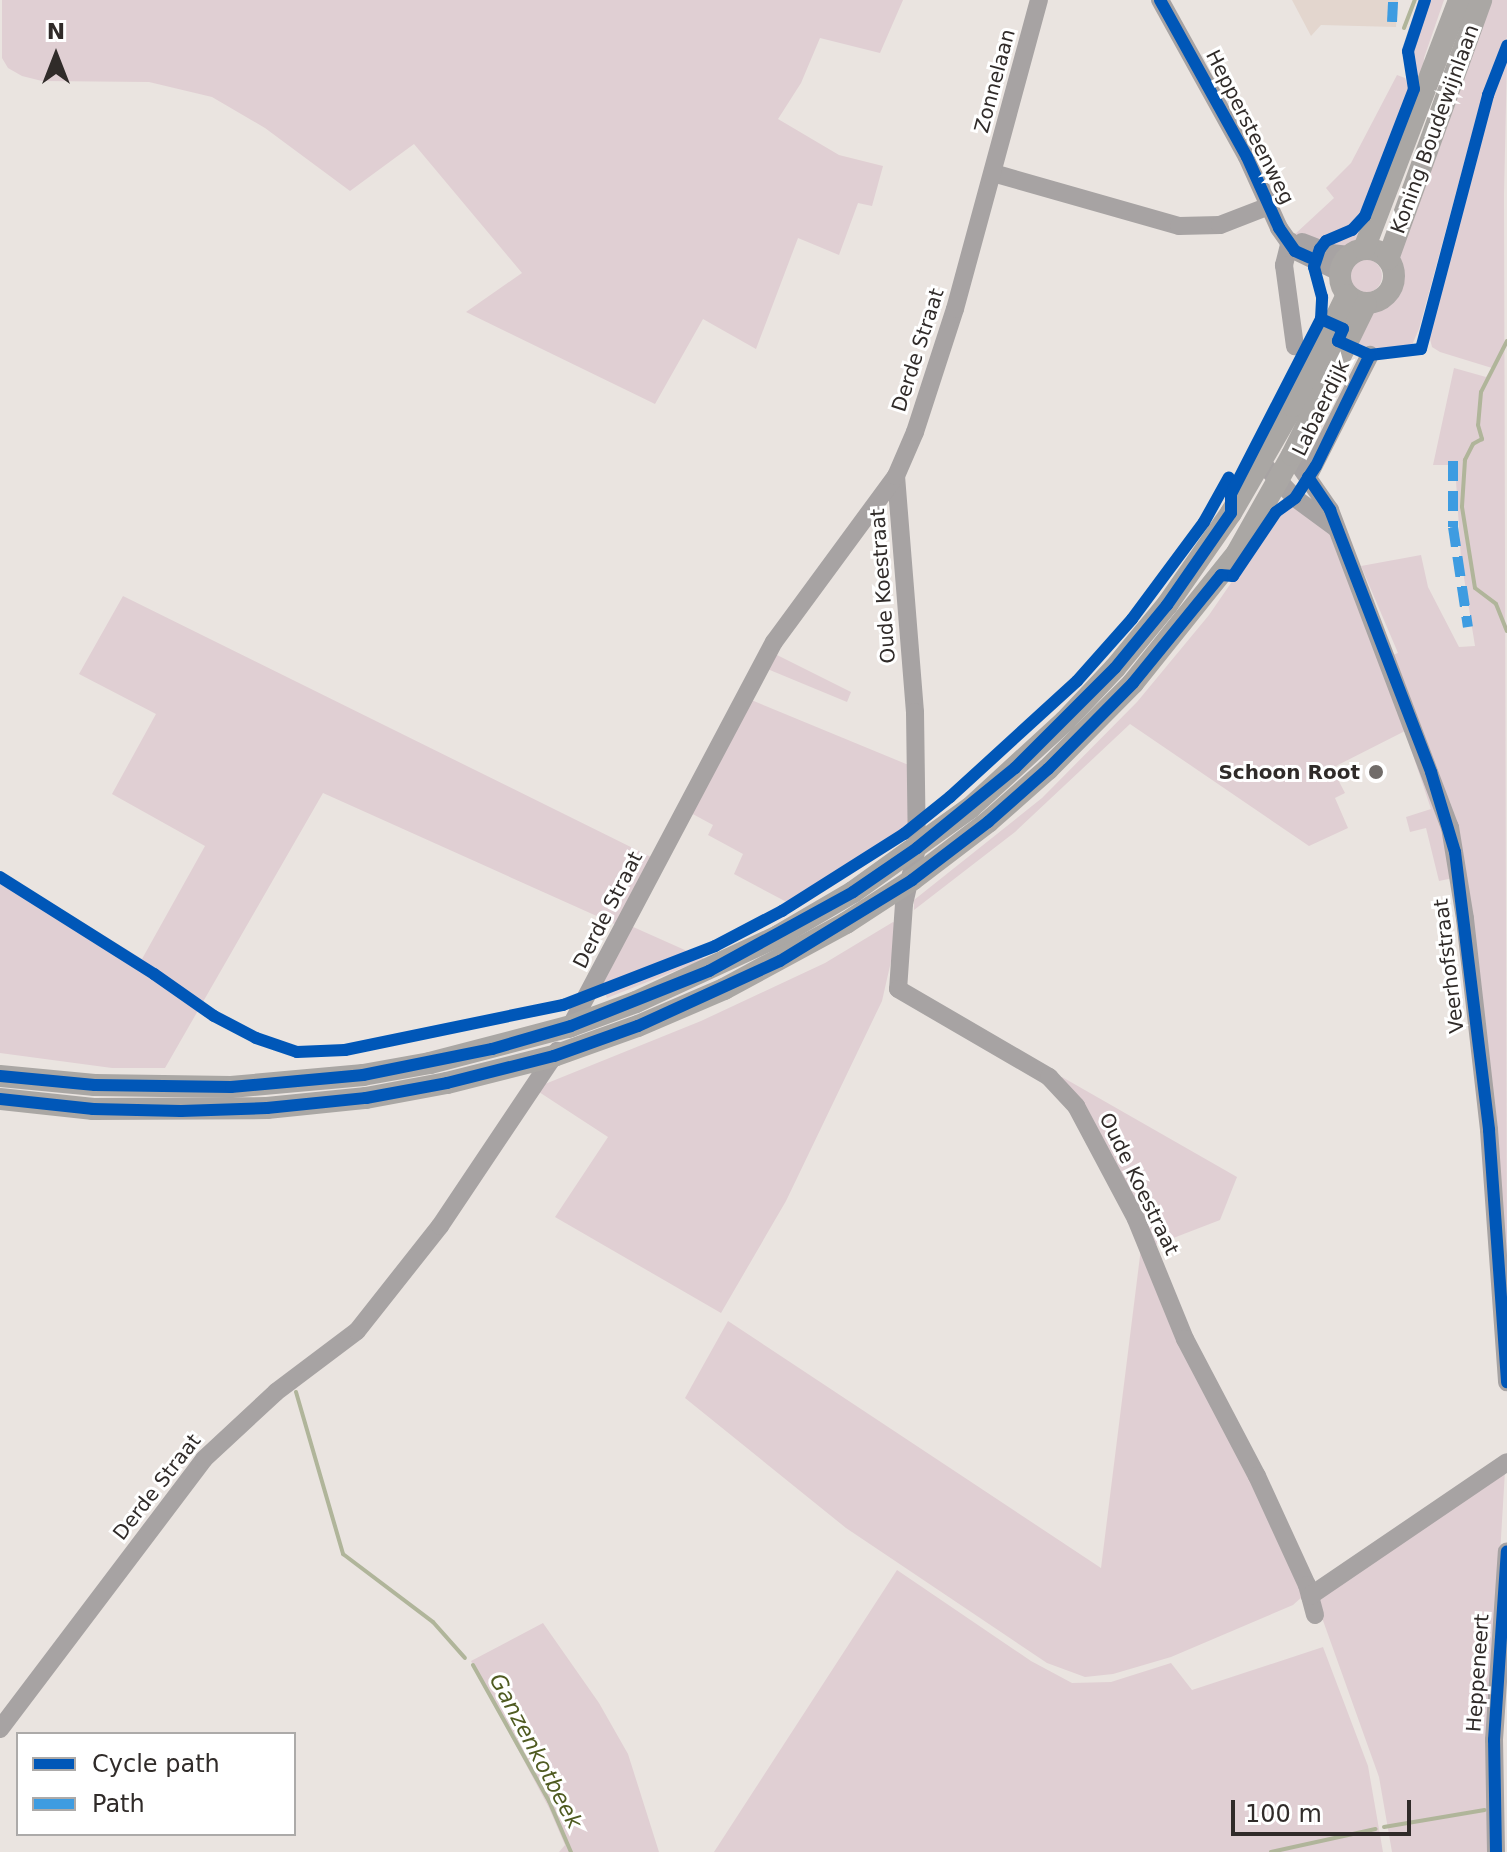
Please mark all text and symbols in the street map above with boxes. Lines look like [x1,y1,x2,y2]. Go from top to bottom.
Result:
north arrow [16,16,96,96]
text: N [47,19,65,44]
street label: Koning Boudewijnlaan [1386,21,1484,237]
street label: Zonnelaan [970,27,1020,135]
street label: Heppersteenweg [1201,46,1299,208]
street label: Derde Straat [887,285,949,415]
street label: Labaerdijk [1287,356,1355,460]
street label: Oude Koestraat [866,508,900,664]
place label: Schoon Root [1218,760,1360,784]
marker: Schoon Root [1367,763,1385,781]
street label: Derde Straat [568,848,648,972]
street label: Veerhofstraat [1429,897,1469,1035]
street label: Oude Koestraat [1094,1109,1184,1259]
street label: Derde Straat [108,1429,206,1545]
street label: Heppeneert [1462,1613,1494,1733]
water label: Ganzenkotbeek [484,1669,588,1833]
legend [16,1732,296,1836]
text: Cycle path [92,1750,220,1778]
scale bar [1235,1784,1415,1834]
text: Path [92,1790,145,1818]
text: 100 m [1245,1800,1322,1828]

